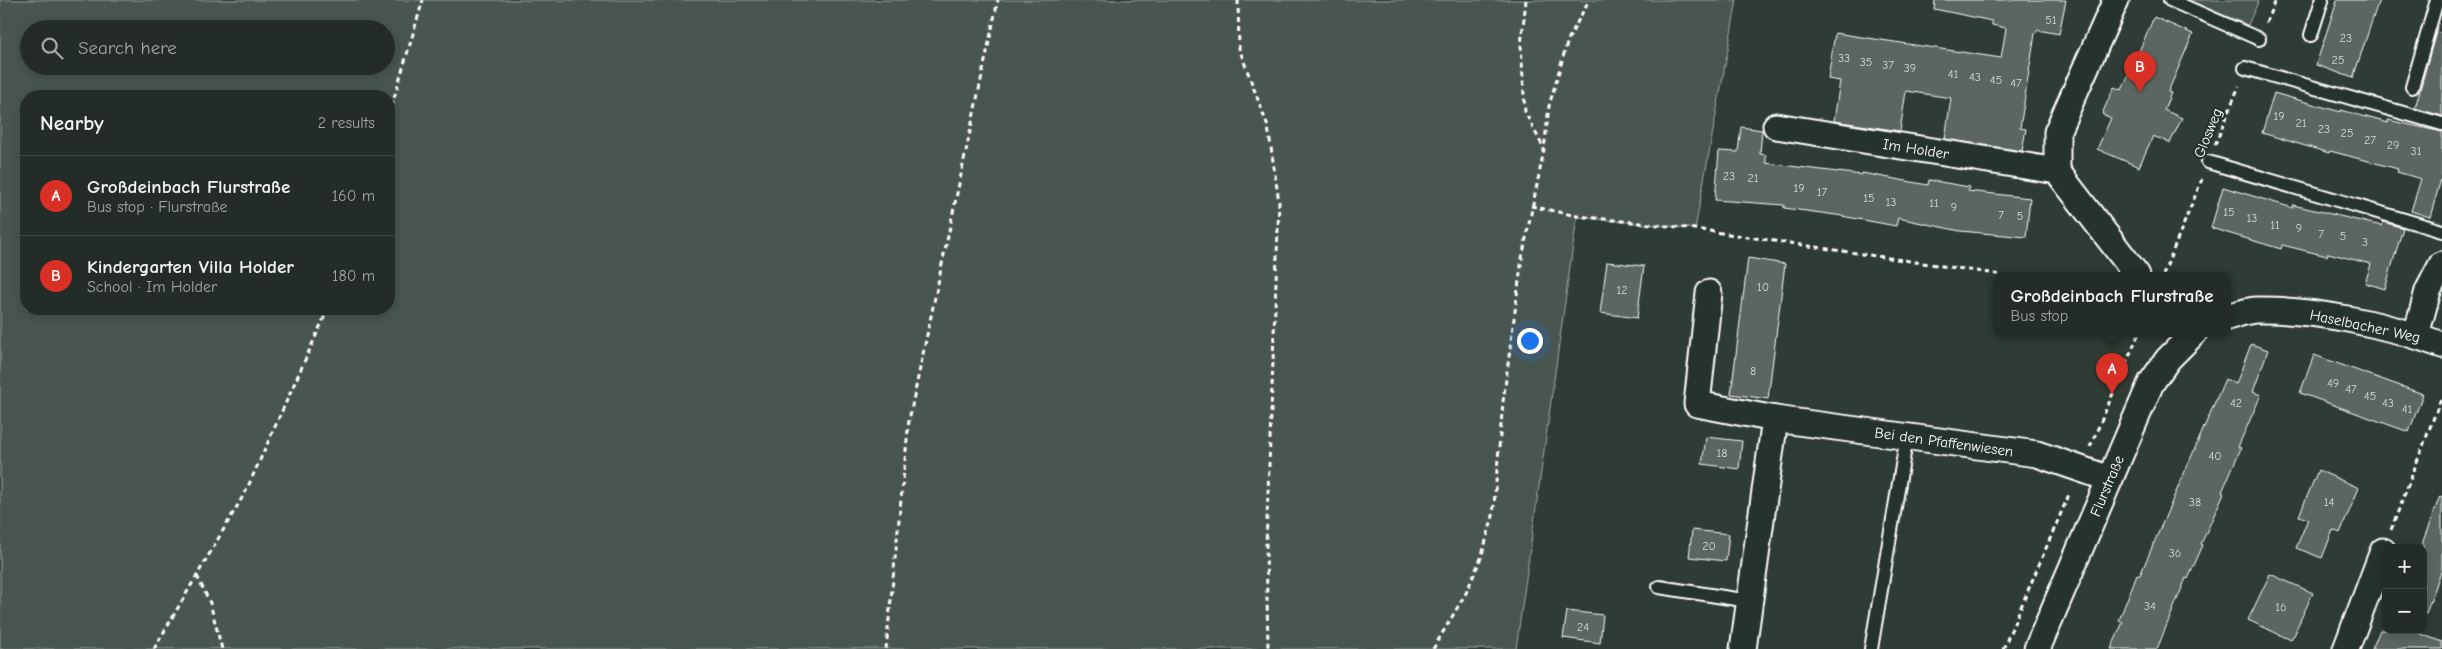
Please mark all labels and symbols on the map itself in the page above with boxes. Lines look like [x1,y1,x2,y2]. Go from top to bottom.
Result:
house number: 51 [2045,13,2057,27]
house number: 23 [2340,31,2352,45]
house number: 33 [1838,51,1850,65]
pin: B [2124,51,2156,92]
house number: 25 [2332,53,2344,67]
house number: 35 [1860,55,1872,69]
house number: 37 [1882,58,1894,72]
house number: 39 [1904,61,1916,75]
house number: 41 [1948,67,1959,81]
house number: 43 [1969,70,1981,84]
house number: 45 [1990,73,2002,87]
house number: 47 [2010,76,2022,90]
street label: Glosweg [2190,105,2226,161]
house number: 19 [2273,109,2285,123]
house number: 21 [2295,116,2307,130]
house number: 23 [2318,122,2330,136]
house number: 25 [2341,126,2353,140]
house number: 27 [2364,133,2376,147]
street label: Im Holder [1882,135,1950,163]
house number: 29 [2387,138,2399,152]
house number: 31 [2411,144,2422,158]
house number: 23 [1723,169,1735,183]
house number: 21 [1747,171,1759,185]
house number: 19 [1793,181,1805,195]
house number: 17 [1817,185,1828,199]
house number: 15 [1863,191,1875,205]
house number: 13 [1886,195,1896,209]
house number: 11 [1929,196,1939,210]
house number: 9 [1951,200,1957,214]
house number: 15 [2223,205,2235,219]
house number: 7 [1998,208,2004,222]
house number: 5 [2017,209,2023,223]
house number: 13 [2247,211,2257,225]
house number: 11 [2270,218,2280,232]
house number: 9 [2296,221,2302,235]
house number: 7 [2318,227,2324,241]
house number: 5 [2340,229,2346,243]
house number: 3 [2362,235,2368,249]
house number: 10 [1757,280,1769,294]
house number: 12 [1616,283,1628,297]
street label: Haselbacher Weg [2308,305,2422,347]
your location [1517,328,1543,354]
pin: A [2096,353,2128,394]
house number: 8 [1750,364,1756,378]
house number: 49 [2327,376,2339,390]
house number: 47 [2345,382,2357,396]
house number: 45 [2364,389,2376,403]
house number: 42 [2230,396,2242,410]
house number: 43 [2382,396,2394,410]
house number: 41 [2402,402,2413,416]
street label: Bei den Pfaffenwiesen [1873,423,2015,461]
house number: 18 [1717,446,1727,460]
house number: 40 [2208,449,2222,463]
street label: Flurstraße [2086,452,2128,519]
house number: 38 [2189,495,2201,509]
house number: 14 [2324,495,2334,509]
house number: 20 [1702,539,1716,553]
house number: 36 [2169,546,2181,560]
house number: 34 [2144,599,2156,613]
house number: 16 [2275,600,2287,614]
house number: 24 [1577,620,1589,634]

